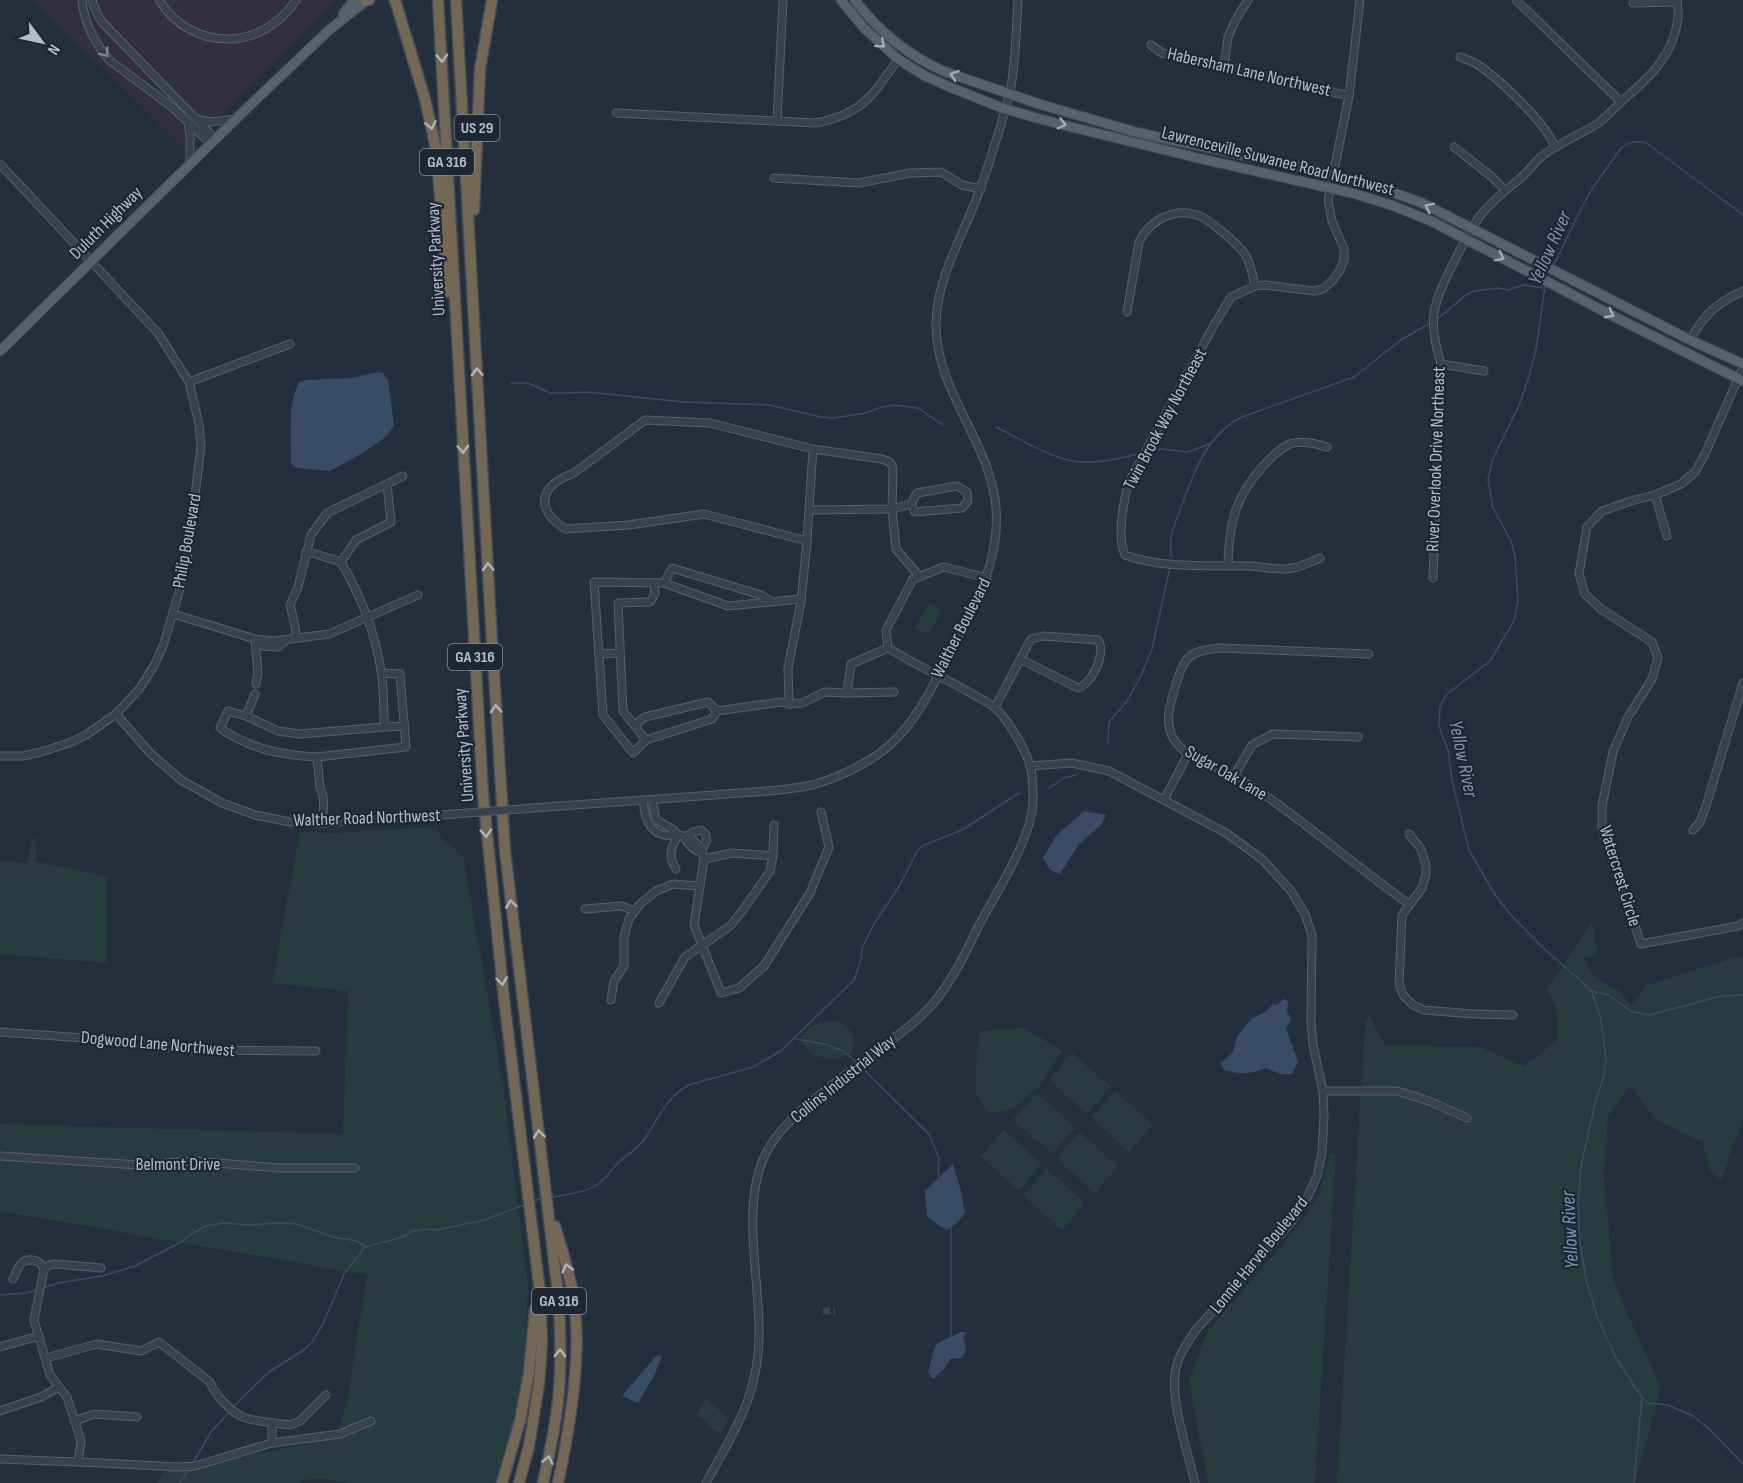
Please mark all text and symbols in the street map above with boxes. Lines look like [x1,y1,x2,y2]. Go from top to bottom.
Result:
north arrow [12,12,72,72]
one-way arrow [874,37,885,48]
text: N [43,41,64,58]
street label: Habersham Lane Northwest [1165,43,1333,101]
one-way arrow [97,46,108,57]
one-way arrow [435,54,448,63]
one-way arrow [949,70,960,82]
road number: US 29 [454,115,500,141]
one-way arrow [1057,117,1067,130]
one-way arrow [424,120,437,130]
street label: Lawrenceville Suwanee Road Northwest [1159,122,1397,200]
road number: GA 316 [420,149,474,175]
street label: Duluth Highway [65,182,147,264]
street label: University Parkway [423,201,449,317]
one-way arrow [1424,202,1435,214]
water label: Yellow River [1523,206,1577,289]
one-way arrow [1494,250,1505,262]
one-way arrow [1604,307,1615,319]
street label: Twin Brook Way Northeast [1119,344,1211,493]
street label: River Overlook Drive Northeast [1422,365,1450,552]
one-way arrow [471,368,484,377]
one-way arrow [457,445,470,454]
street label: Philip Boulevard [168,492,206,590]
one-way arrow [482,562,495,571]
street label: Walther Boulevard [927,574,995,682]
road number: GA 316 [448,644,502,670]
street label: University Parkway [450,687,478,803]
one-way arrow [490,705,503,714]
water label: Yellow River [1443,718,1483,801]
street label: Sugar Oak Lane [1181,741,1271,805]
street label: Walther Road Northwest [293,805,441,831]
street label: Watercrest Circle [1595,823,1645,929]
one-way arrow [480,828,493,837]
one-way arrow [505,899,518,908]
one-way arrow [495,976,508,985]
street label: Dogwood Lane Northwest [80,1027,236,1061]
street label: Collins Industrial Way [786,1030,900,1128]
one-way arrow [533,1130,545,1139]
street label: Belmont Drive [135,1154,221,1175]
water label: Yellow River [1556,1189,1584,1270]
street label: Lonnie Harvel Boulevard [1206,1192,1312,1318]
one-way arrow [561,1263,574,1273]
road number: GA 316 [532,1288,586,1314]
one-way arrow [554,1348,566,1357]
one-way arrow [541,1455,554,1465]

